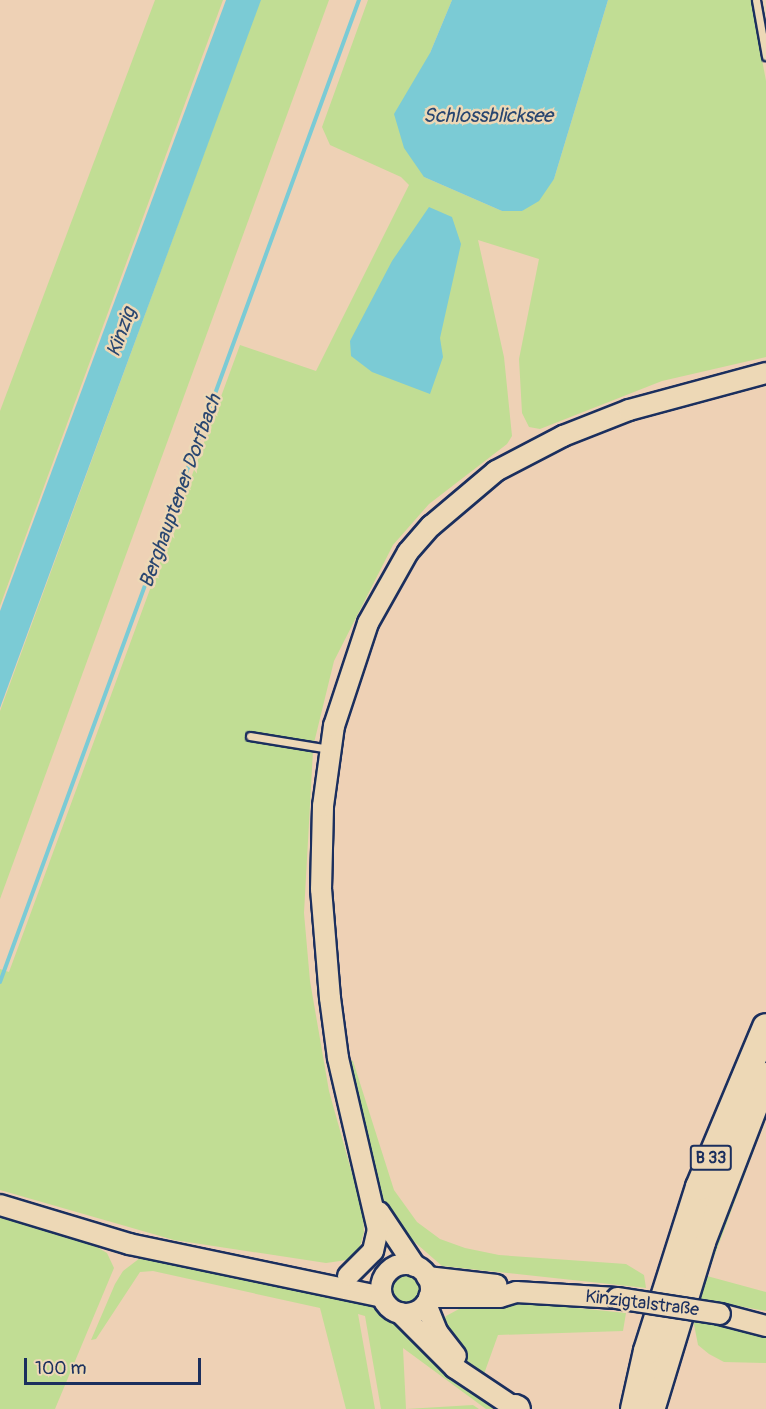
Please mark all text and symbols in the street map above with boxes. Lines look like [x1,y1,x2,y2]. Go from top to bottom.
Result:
water label: Schlossblicksee [423,103,553,127]
water label: Kinzig [101,304,141,360]
water label: Berghauptener Dorfbach [134,391,226,591]
road number: B 33 [688,1145,734,1171]
street label: Kinzigtalstraße [584,1286,700,1322]
scale bar [27,1346,204,1384]
text: 100 m [35,1357,87,1380]

